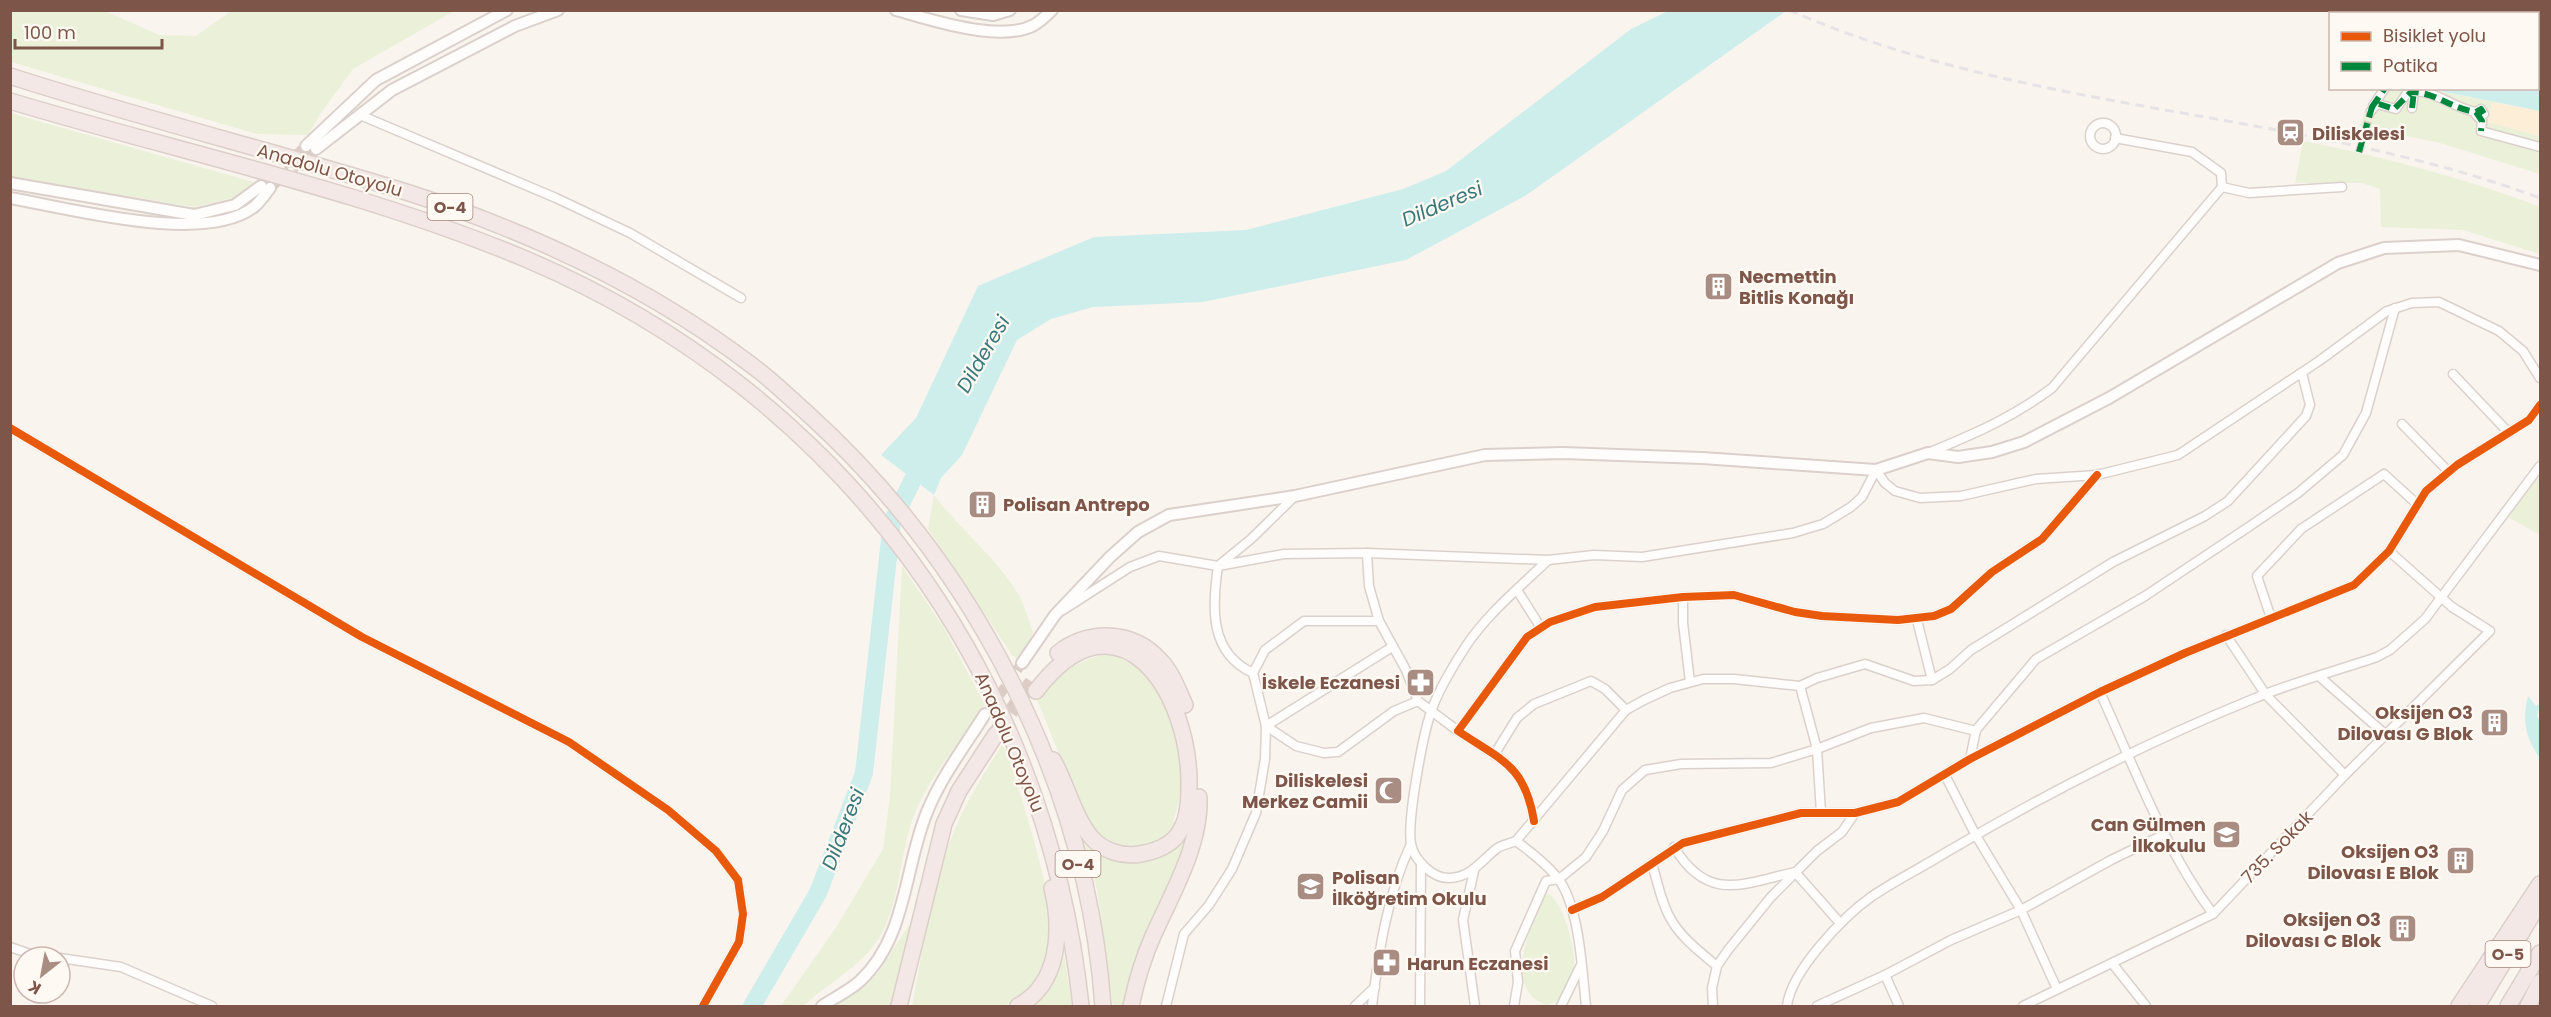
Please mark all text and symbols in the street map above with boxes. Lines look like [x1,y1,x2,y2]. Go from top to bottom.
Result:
scale bar [15,12,162,50]
legend [2329,12,2539,90]
text: 100 m [24,20,76,45]
text: Bisiklet yolu [2383,23,2486,48]
text: Patika [2383,53,2438,78]
station icon: Diliskelesi [2275,117,2307,149]
place label: Diliskelesi [2312,121,2405,146]
street label: Anadolu Otoyolu [254,137,406,203]
water label: Dilderesi [1397,174,1488,234]
road number: O-4 [428,194,472,220]
place label: Necmettin Bitlis Konağı [1739,264,1854,310]
building icon: Necmettin Bitlis Konağı [1702,270,1734,302]
water label: Dilderesi [950,309,1017,398]
building icon: Polisan Antrepo [966,488,998,520]
place label: Polisan Antrepo [1003,492,1150,517]
pharmacy icon: İskele Eczanesi [1405,666,1437,698]
street label: Anadolu Otoyolu [969,668,1051,816]
place label: İskele Eczanesi [1262,670,1400,695]
place label: Oksijen O3 Dilovası G Blok [2337,700,2474,746]
building icon: Oksijen O3 Dilovası G Blok [2478,706,2510,738]
place label: Diliskelesi Merkez Camii [1242,768,1368,814]
mosque icon: Diliskelesi Merkez Camii [1373,774,1405,806]
water label: Dilderesi [815,783,872,874]
street label: 735. Sokak [2236,804,2319,889]
place label: Can Gülmen İlkokulu [2091,812,2206,858]
school or university icon: Can Gülmen İlkokulu [2211,818,2243,850]
place label: Oksijen O3 Dilovası E Blok [2307,839,2440,885]
building icon: Oksijen O3 Dilovası E Blok [2444,845,2476,877]
road number: O-4 [1056,851,1100,877]
place label: Polisan İlköğretim Okulu [1332,865,1487,911]
school or university icon: Polisan İlköğretim Okulu [1295,871,1327,903]
place label: Oksijen O3 Dilovası C Blok [2245,907,2382,953]
building icon: Oksijen O3 Dilovası C Blok [2386,913,2418,945]
road number: O-5 [2486,941,2530,967]
north arrow [12,945,72,1005]
pharmacy icon: Harun Eczanesi [1370,947,1402,979]
place label: Harun Eczanesi [1407,951,1549,976]
text: K [24,975,45,1000]

